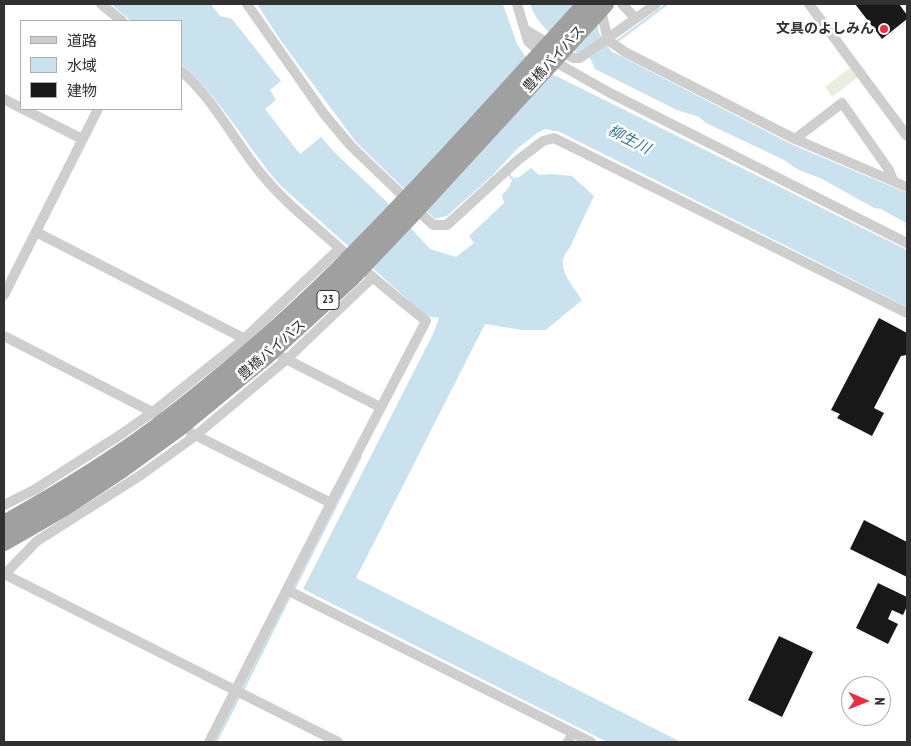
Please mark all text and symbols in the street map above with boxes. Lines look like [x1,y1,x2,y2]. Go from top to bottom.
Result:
legend [20,20,182,110]
place label: 文具のよしみん [776,21,874,37]
street label: 豊橋バイパス [520,22,588,96]
marker: 文具のよしみん [878,23,890,35]
text: 道路 [67,31,97,50]
text: 水域 [67,56,97,75]
text: 建物 [67,81,97,100]
water label: 柳生川 [605,122,653,158]
road number: 23 [317,290,339,310]
street label: 豊橋バイパス [235,316,309,384]
north arrow [841,676,891,726]
text: N [871,697,889,705]

